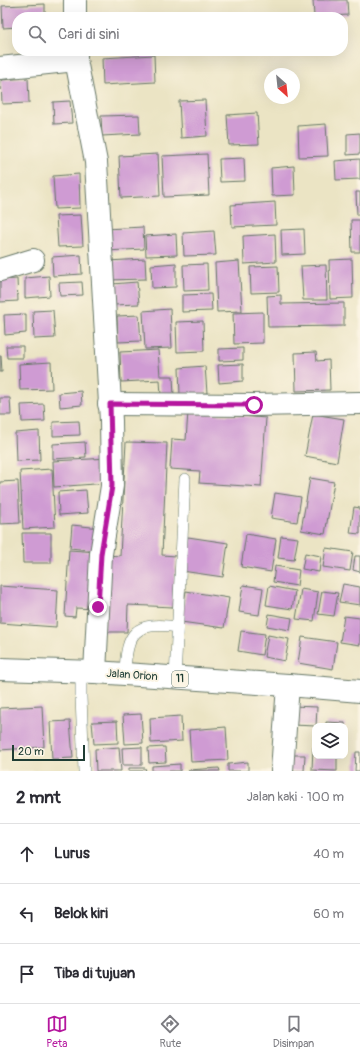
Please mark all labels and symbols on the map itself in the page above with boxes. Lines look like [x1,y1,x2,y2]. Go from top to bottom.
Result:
north arrow [264,68,300,104]
route start [245,396,263,414]
route end [89,598,107,616]
street label: Jalan Orion [106,667,158,683]
road number: 11 [172,671,188,687]
scale bar [12,743,85,762]

